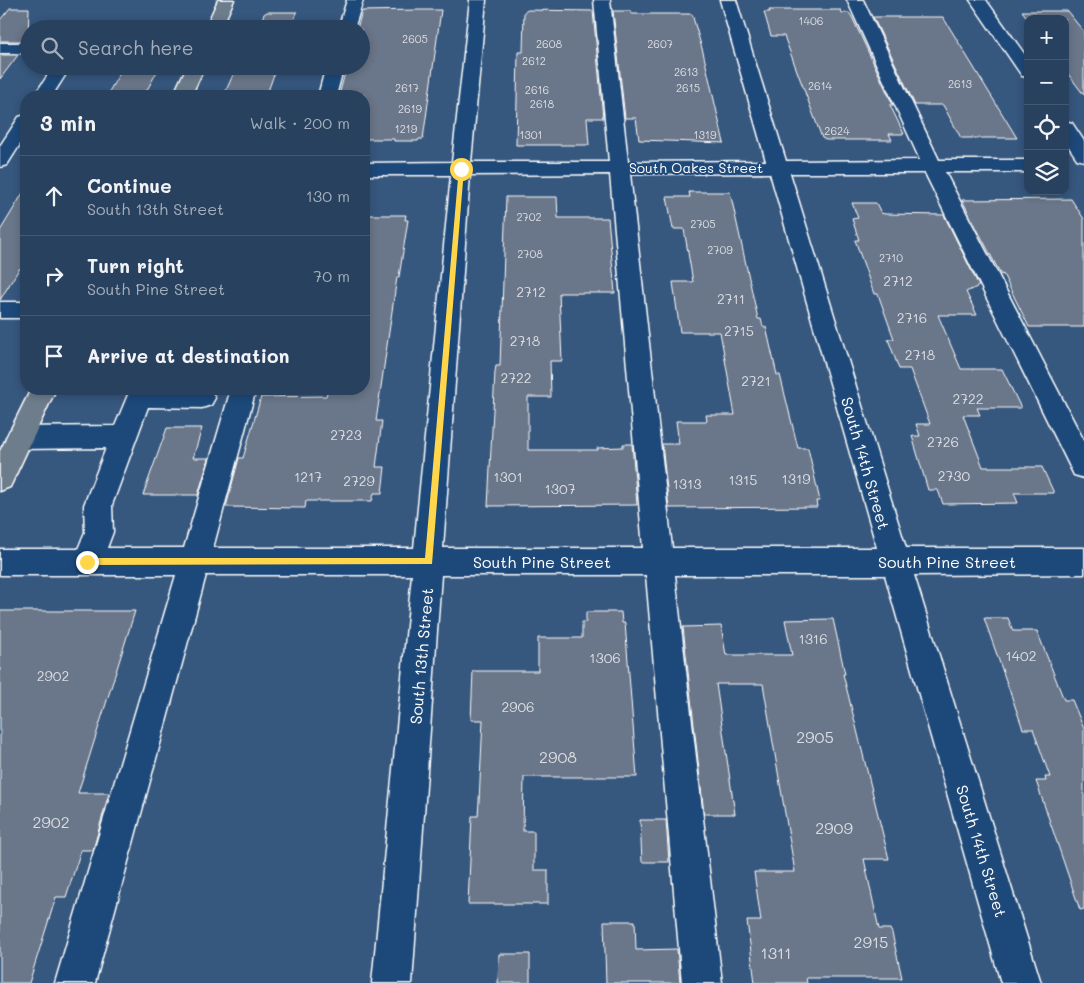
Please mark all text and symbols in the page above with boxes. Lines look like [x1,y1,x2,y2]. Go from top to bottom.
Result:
house number: 1406 [799,13,823,28]
map controls [1024,15,1069,195]
button: + [1024,15,1069,60]
search box [20,20,370,75]
house number: 2605 [402,31,428,46]
icon: search [38,34,66,62]
text: Search here [78,35,194,60]
house number: 2608 [536,36,562,51]
house number: 2607 [647,36,673,51]
house number: 2612 [522,53,546,68]
button: − [1024,60,1069,105]
house number: 2613 [674,64,699,79]
house number: 2613 [948,76,973,91]
house number: 2614 [808,78,833,93]
house number: 2617 [395,80,419,95]
house number: 2615 [676,80,700,95]
house number: 2616 [525,82,549,97]
house number: 2618 [530,96,555,111]
house number: 2619 [398,101,423,116]
button: locate [1024,105,1069,150]
text: 3 min [40,109,96,136]
text: Walk · 200 m [250,112,350,133]
house number: 1219 [395,121,418,136]
house number: 2624 [824,123,850,138]
house number: 1301 [519,127,543,142]
house number: 1319 [694,127,717,142]
button: layers [1024,150,1069,195]
route start [450,158,473,181]
street label: South Oakes Street [629,158,763,177]
text: Continue [87,173,172,198]
icon: ahead [40,182,68,210]
text: 130 m [306,185,350,206]
text: South 13th Street [87,198,224,219]
house number: 2702 [516,209,542,224]
house number: 2705 [690,216,716,231]
house number: 2709 [707,242,733,257]
house number: 2708 [517,246,543,261]
house number: 2710 [879,250,903,265]
text: Turn right [87,253,184,278]
icon: right [40,262,68,290]
text: 70 m [313,265,350,286]
house number: 2712 [883,271,913,290]
text: South Pine Street [87,278,225,299]
house number: 2712 [516,282,546,301]
house number: 2711 [717,289,745,308]
house number: 2716 [897,308,927,327]
house number: 2715 [724,321,754,340]
house number: 2718 [510,331,540,350]
icon: arrive [40,342,68,370]
text: Arrive at destination [87,343,290,368]
house number: 2718 [905,345,935,364]
house number: 2722 [500,368,532,387]
house number: 2721 [741,371,771,390]
house number: 2722 [952,389,984,408]
street label: South 14th Street [837,394,895,532]
house number: 2723 [330,425,362,444]
house number: 2726 [927,432,959,451]
house number: 2730 [938,466,971,485]
house number: 1217 [294,467,322,486]
house number: 1301 [493,467,523,486]
house number: 1319 [782,469,811,488]
house number: 1315 [729,470,757,489]
house number: 2729 [343,471,375,490]
house number: 1313 [673,474,701,493]
house number: 1307 [545,479,576,498]
route end [76,551,99,574]
street label: South Pine Street [473,551,611,572]
street label: South Pine Street [878,551,1016,572]
street label: South 13th Street [405,587,437,725]
house number: 1316 [798,629,828,648]
house number: 1402 [1006,646,1036,665]
house number: 1306 [589,648,621,667]
house number: 2902 [37,666,69,685]
house number: 2906 [501,697,535,716]
house number: 2905 [796,726,834,747]
house number: 2908 [539,746,577,767]
street label: South 14th Street [952,782,1012,920]
house number: 2902 [32,811,70,832]
house number: 2909 [815,817,853,838]
house number: 2915 [854,931,888,952]
house number: 1311 [761,942,791,963]

